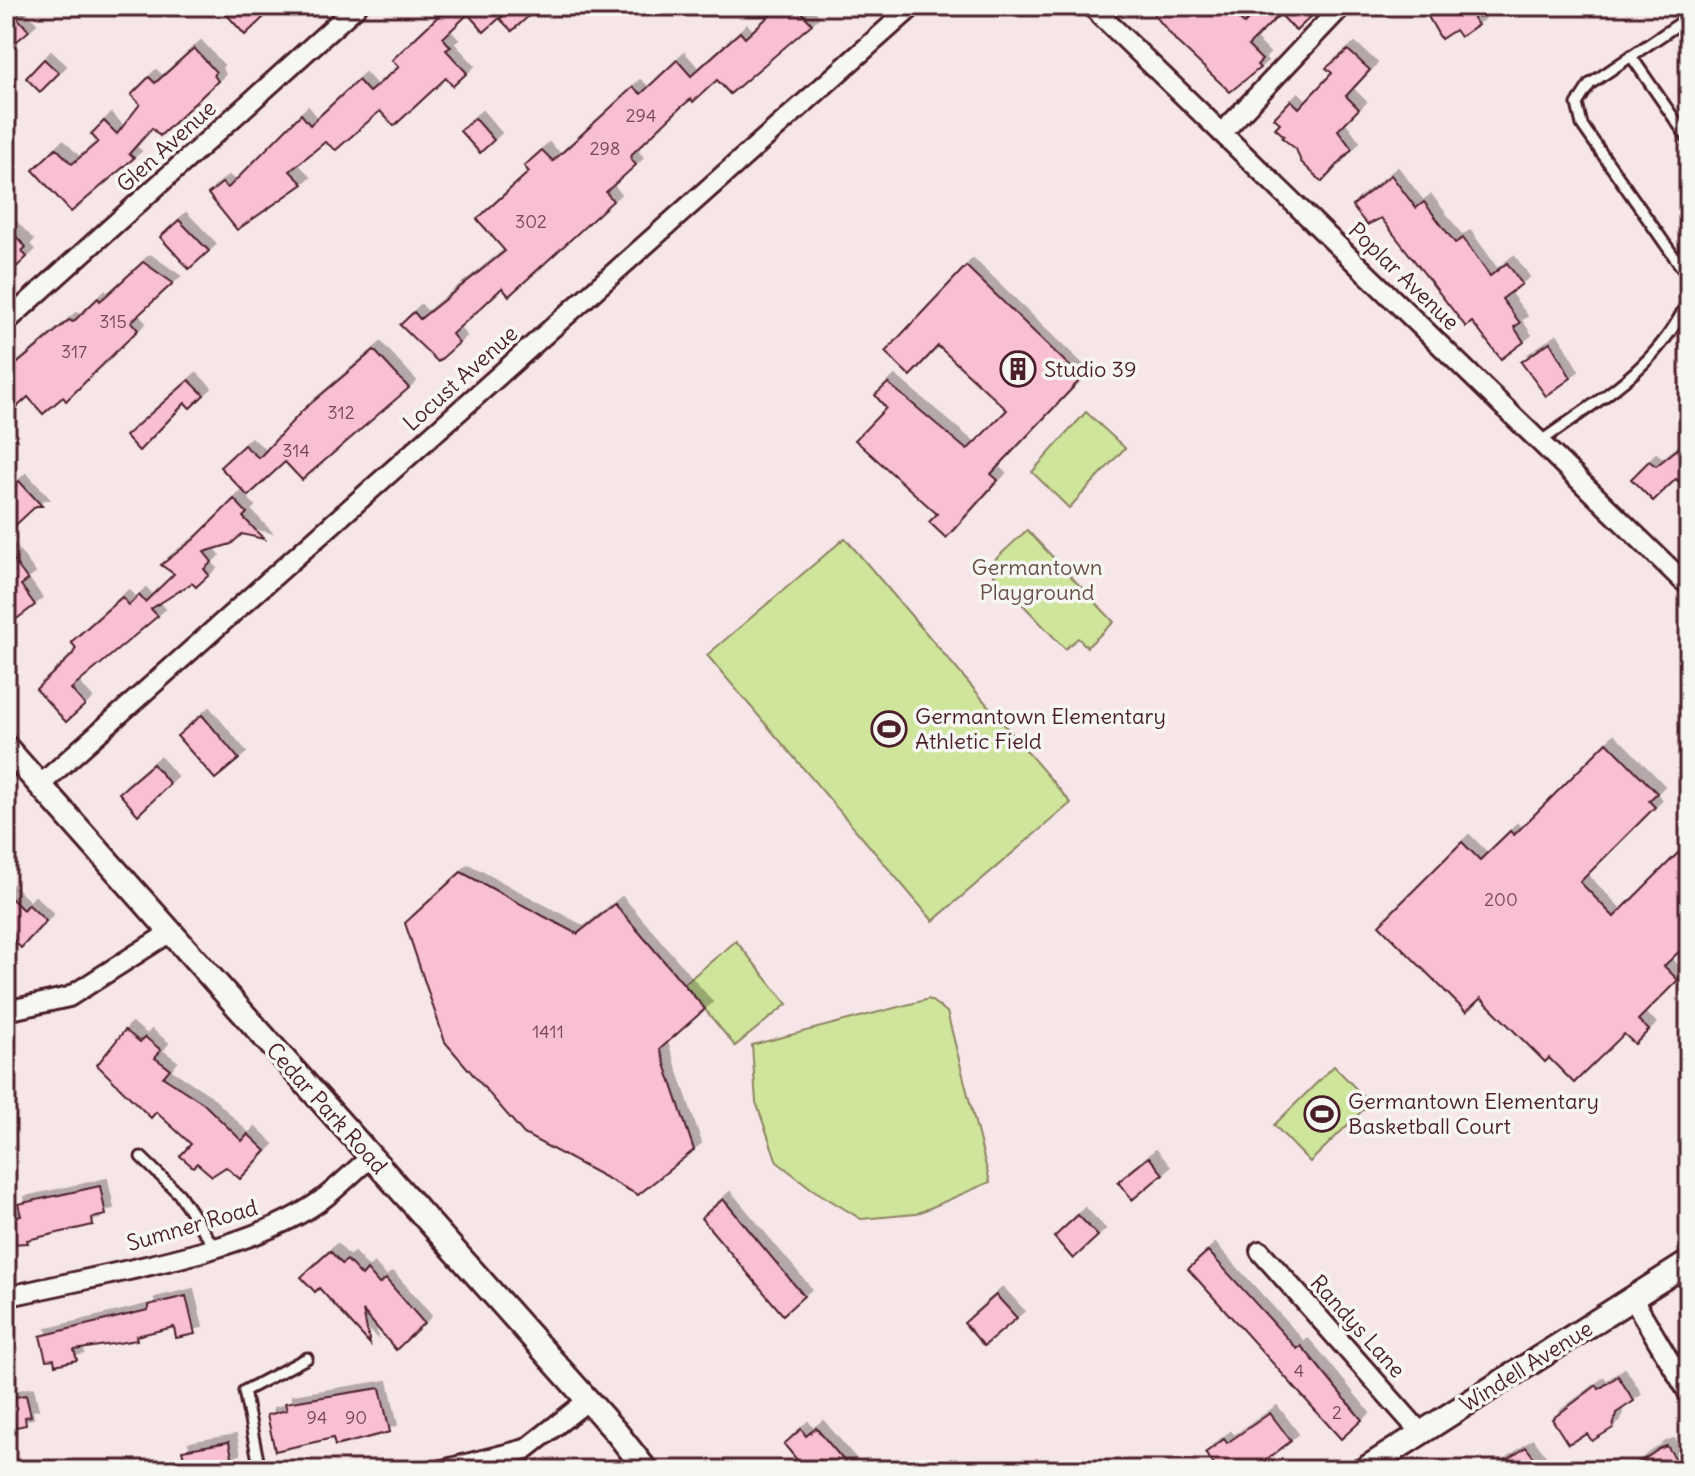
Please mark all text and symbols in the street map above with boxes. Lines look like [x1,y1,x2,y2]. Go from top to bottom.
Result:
street label: Glen Avenue [110,94,222,198]
house number: 294 [626,104,656,127]
house number: 298 [590,137,620,160]
house number: 302 [515,210,547,233]
street label: Poplar Avenue [1343,216,1465,336]
house number: 315 [99,310,127,333]
street label: Locust Avenue [397,319,523,437]
house number: 317 [61,340,87,363]
building icon: Studio 39 [999,350,1037,388]
place label: Studio 39 [1044,355,1137,383]
house number: 312 [327,401,355,424]
house number: 314 [282,439,310,462]
park label: Germantown Playground [972,553,1102,606]
place label: Germantown Elementary Athletic Field [915,702,1166,755]
sports icon: Germantown Elementary Athletic Field [870,710,908,748]
house number: 200 [1484,888,1518,911]
house number: 1411 [532,1020,564,1043]
street label: Cedar Park Road [260,1036,394,1180]
place label: Germantown Elementary Basketball Court [1348,1087,1599,1140]
sports icon: Germantown Elementary Basketball Court [1303,1095,1341,1133]
street label: Sumner Road [123,1193,261,1257]
street label: Randys Lane [1304,1269,1412,1383]
street label: Windell Avenue [1454,1314,1598,1418]
house number: 4 [1294,1359,1304,1382]
house number: 2 [1332,1401,1342,1424]
house number: 94 [307,1406,327,1429]
house number: 90 [345,1406,367,1429]

